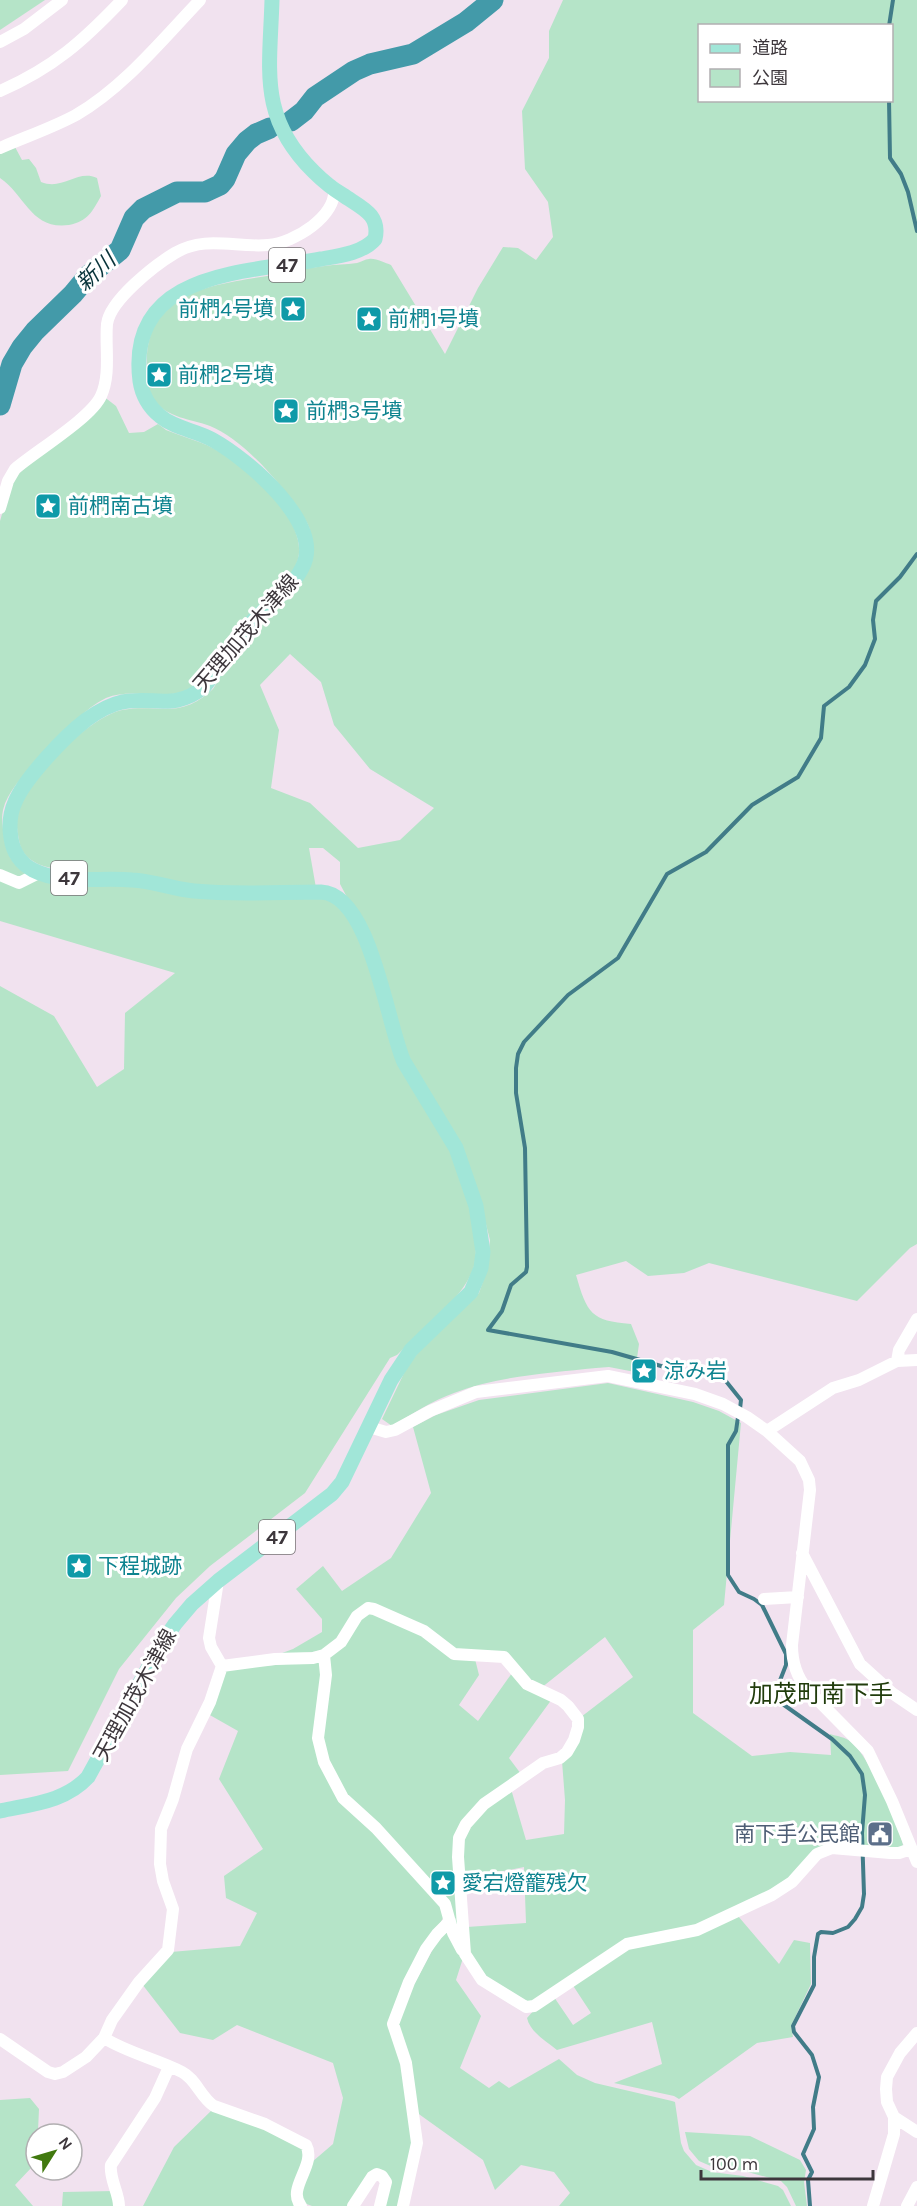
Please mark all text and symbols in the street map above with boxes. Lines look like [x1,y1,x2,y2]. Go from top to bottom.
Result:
legend [698,24,893,102]
text: 道路 [752,37,788,59]
text: 公園 [752,67,788,89]
water label: 新川 [71,246,122,297]
road number: 47 [269,248,305,282]
place icon: 前椚4号墳 [278,294,308,324]
place label: 前椚4号墳 [178,297,274,321]
place icon: 前椚1号墳 [354,304,384,334]
place label: 前椚1号墳 [388,307,479,331]
place icon: 前椚2号墳 [144,360,174,390]
place label: 前椚2号墳 [178,363,274,387]
place icon: 前椚3号墳 [271,396,301,426]
place label: 前椚3号墳 [306,399,402,423]
place icon: 前椚南古墳 [33,491,63,521]
place label: 前椚南古墳 [68,494,173,518]
street label: 天理加茂木津線 [189,570,303,696]
road number: 47 [51,861,87,895]
place icon: 涼み岩 [629,1356,659,1386]
place label: 涼み岩 [664,1359,727,1383]
road number: 47 [259,1520,295,1554]
place icon: 下程城跡 [64,1551,94,1581]
place label: 下程城跡 [98,1554,182,1578]
street label: 天理加茂木津線 [89,1625,181,1765]
district label: 加茂町南下手 [749,1680,893,1708]
public building icon: 南下手公民館 [865,1819,895,1849]
place label: 南下手公民館 [734,1822,860,1846]
place icon: 愛宕燈籠残欠 [428,1868,458,1898]
place label: 愛宕燈籠残欠 [462,1871,588,1895]
north arrow [24,2122,84,2182]
text: N [55,2133,77,2154]
scale bar [701,2143,874,2181]
text: 100 m [710,2153,758,2175]

